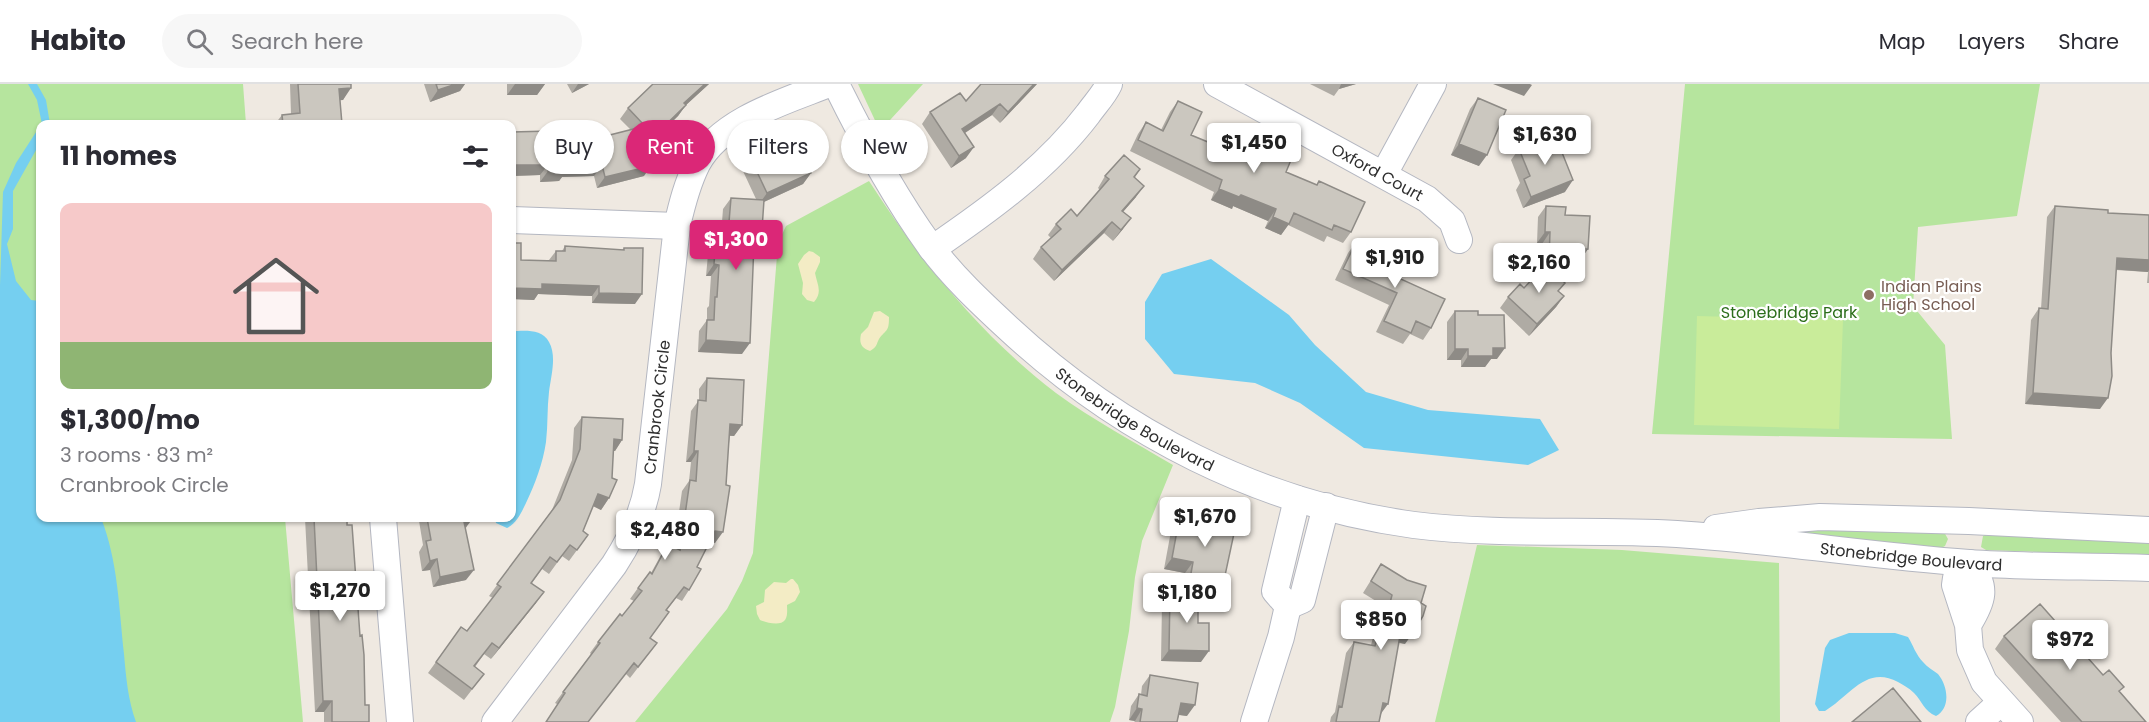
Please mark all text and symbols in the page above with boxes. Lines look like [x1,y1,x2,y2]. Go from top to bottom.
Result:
search box [162,14,582,68]
text: Habito [30,21,126,60]
icon: search [183,25,216,58]
text: Search here [231,26,363,57]
text: Map [1879,27,1925,56]
text: Layers [1958,27,2025,56]
text: Share [2058,27,2119,56]
pin: $1,630 [1496,115,1594,166]
chip: Buy [534,120,614,174]
chip: Rent [626,120,715,174]
chip: Filters [727,120,829,174]
chip: New [841,120,928,174]
text: $1,630 [1513,120,1577,148]
pin: $1,450 [1205,123,1303,174]
text: $1,450 [1221,128,1287,156]
street label: Oxford Court [1327,137,1428,206]
text: 11 homes [60,138,177,174]
icon: filters [459,140,492,173]
pin: $1,300 [687,220,785,271]
text: $1,300 [704,225,768,253]
pin: $1,910 [1346,238,1444,289]
icon: home [222,242,330,350]
text: $1,910 [1365,243,1425,271]
pin: $2,160 [1490,243,1588,294]
text: $2,160 [1507,248,1571,276]
place label: Indian Plains High School [1881,275,1982,316]
marker: Indian Plains High School [1862,288,1876,302]
park label: Stonebridge Park [1721,301,1858,324]
street label: Cranbrook Circle [638,338,676,475]
street label: Stonebridge Boulevard [1051,362,1218,477]
text: $1,300/mo [60,402,200,438]
text: 3 rooms · 83 m² [60,441,213,469]
text: Cranbrook Circle [60,471,229,499]
pin: $1,670 [1156,497,1254,548]
text: $1,670 [1174,502,1236,530]
pin: $2,480 [616,510,714,561]
text: $2,480 [630,515,700,543]
street label: Stonebridge Boulevard [1819,536,2003,576]
pin: $1,270 [291,571,389,622]
pin: $1,180 [1138,573,1236,624]
text: $1,270 [309,576,371,604]
text: $1,180 [1157,578,1217,606]
pin: $850 [1345,600,1417,651]
text: $850 [1355,605,1407,633]
pin: $972 [2034,620,2106,671]
text: $972 [2046,625,2094,653]

